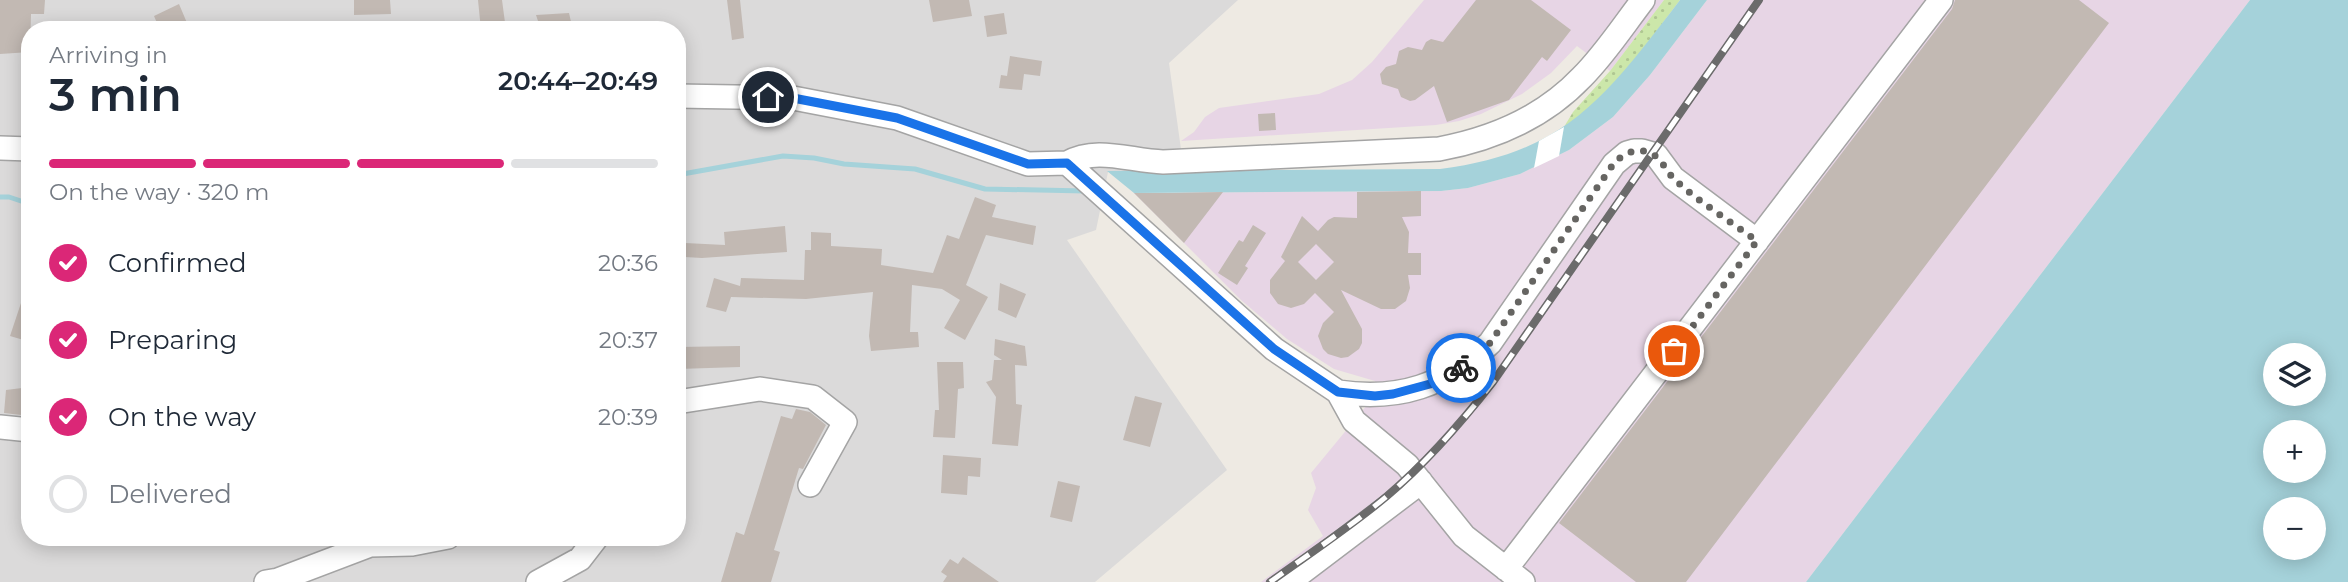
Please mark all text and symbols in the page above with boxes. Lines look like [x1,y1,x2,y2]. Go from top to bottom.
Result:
text: Arriving in [49,41,168,69]
text: 20:44–20:49 [498,65,658,97]
text: 3 min [49,66,182,123]
pin [738,67,798,127]
icon: home [749,78,787,116]
text: On the way · 320 m [49,178,269,206]
icon: check [49,244,87,282]
text: Confirmed [108,247,247,279]
text: 20:36 [598,249,658,277]
icon: check [49,321,87,359]
pin [1644,321,1704,381]
text: Preparing [108,324,237,356]
text: 20:37 [599,326,658,354]
icon: bag [1655,332,1693,370]
courier [1426,333,1496,403]
map controls [2263,343,2326,560]
button: layers [2263,343,2326,406]
icon: bike [1442,349,1480,387]
icon: check [49,398,87,436]
text: On the way [108,401,256,433]
text: 20:39 [598,403,658,431]
button: + [2263,420,2326,483]
text: Delivered [108,478,232,510]
button: − [2263,497,2326,560]

